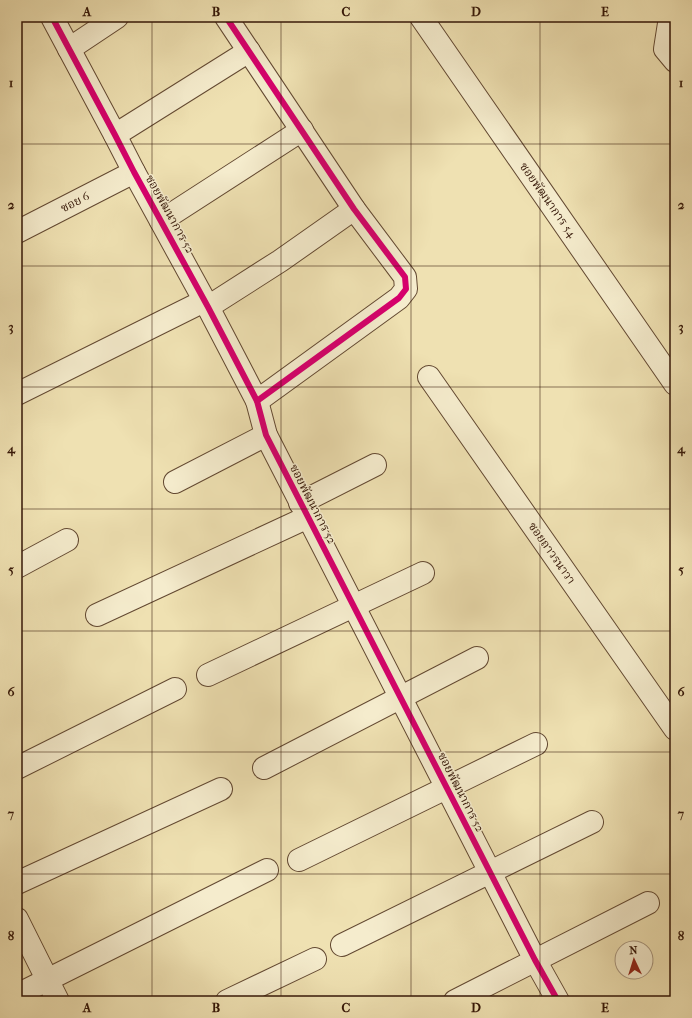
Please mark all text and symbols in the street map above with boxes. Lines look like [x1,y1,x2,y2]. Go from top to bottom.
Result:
text: A [82,4,92,19]
text: B [212,4,221,19]
text: C [342,4,351,19]
text: D [471,4,481,19]
text: E [601,4,609,19]
text: 1 [9,75,14,90]
text: 1 [679,75,684,90]
street label: ซอยพัฒนาการ 54 [517,160,580,241]
street label: ซอยพัฒนาการ 52 [143,172,197,256]
street label: ซอย 6 [58,189,92,215]
text: 2 [8,197,15,212]
text: 2 [678,197,685,212]
text: 3 [8,319,14,335]
text: 3 [678,319,684,335]
text: 4 [6,441,16,457]
text: 4 [676,441,686,457]
street label: ซอยพัฒนาการ 52 [287,462,339,546]
street label: ซอยถาวรนาวา [526,519,578,587]
text: 5 [8,562,14,577]
text: 5 [678,562,684,577]
text: 6 [7,684,15,699]
text: 6 [677,684,685,699]
street label: ซอยพัฒนาการ 52 [435,750,487,834]
text: 7 [7,806,15,821]
text: 7 [677,806,685,821]
text: 8 [8,928,15,943]
text: 8 [678,928,685,943]
north arrow [614,940,654,980]
text: N [629,944,639,957]
text: A [82,1000,92,1015]
text: B [212,1000,221,1015]
text: C [342,1000,351,1015]
text: D [471,1000,481,1015]
text: E [601,1000,609,1015]

